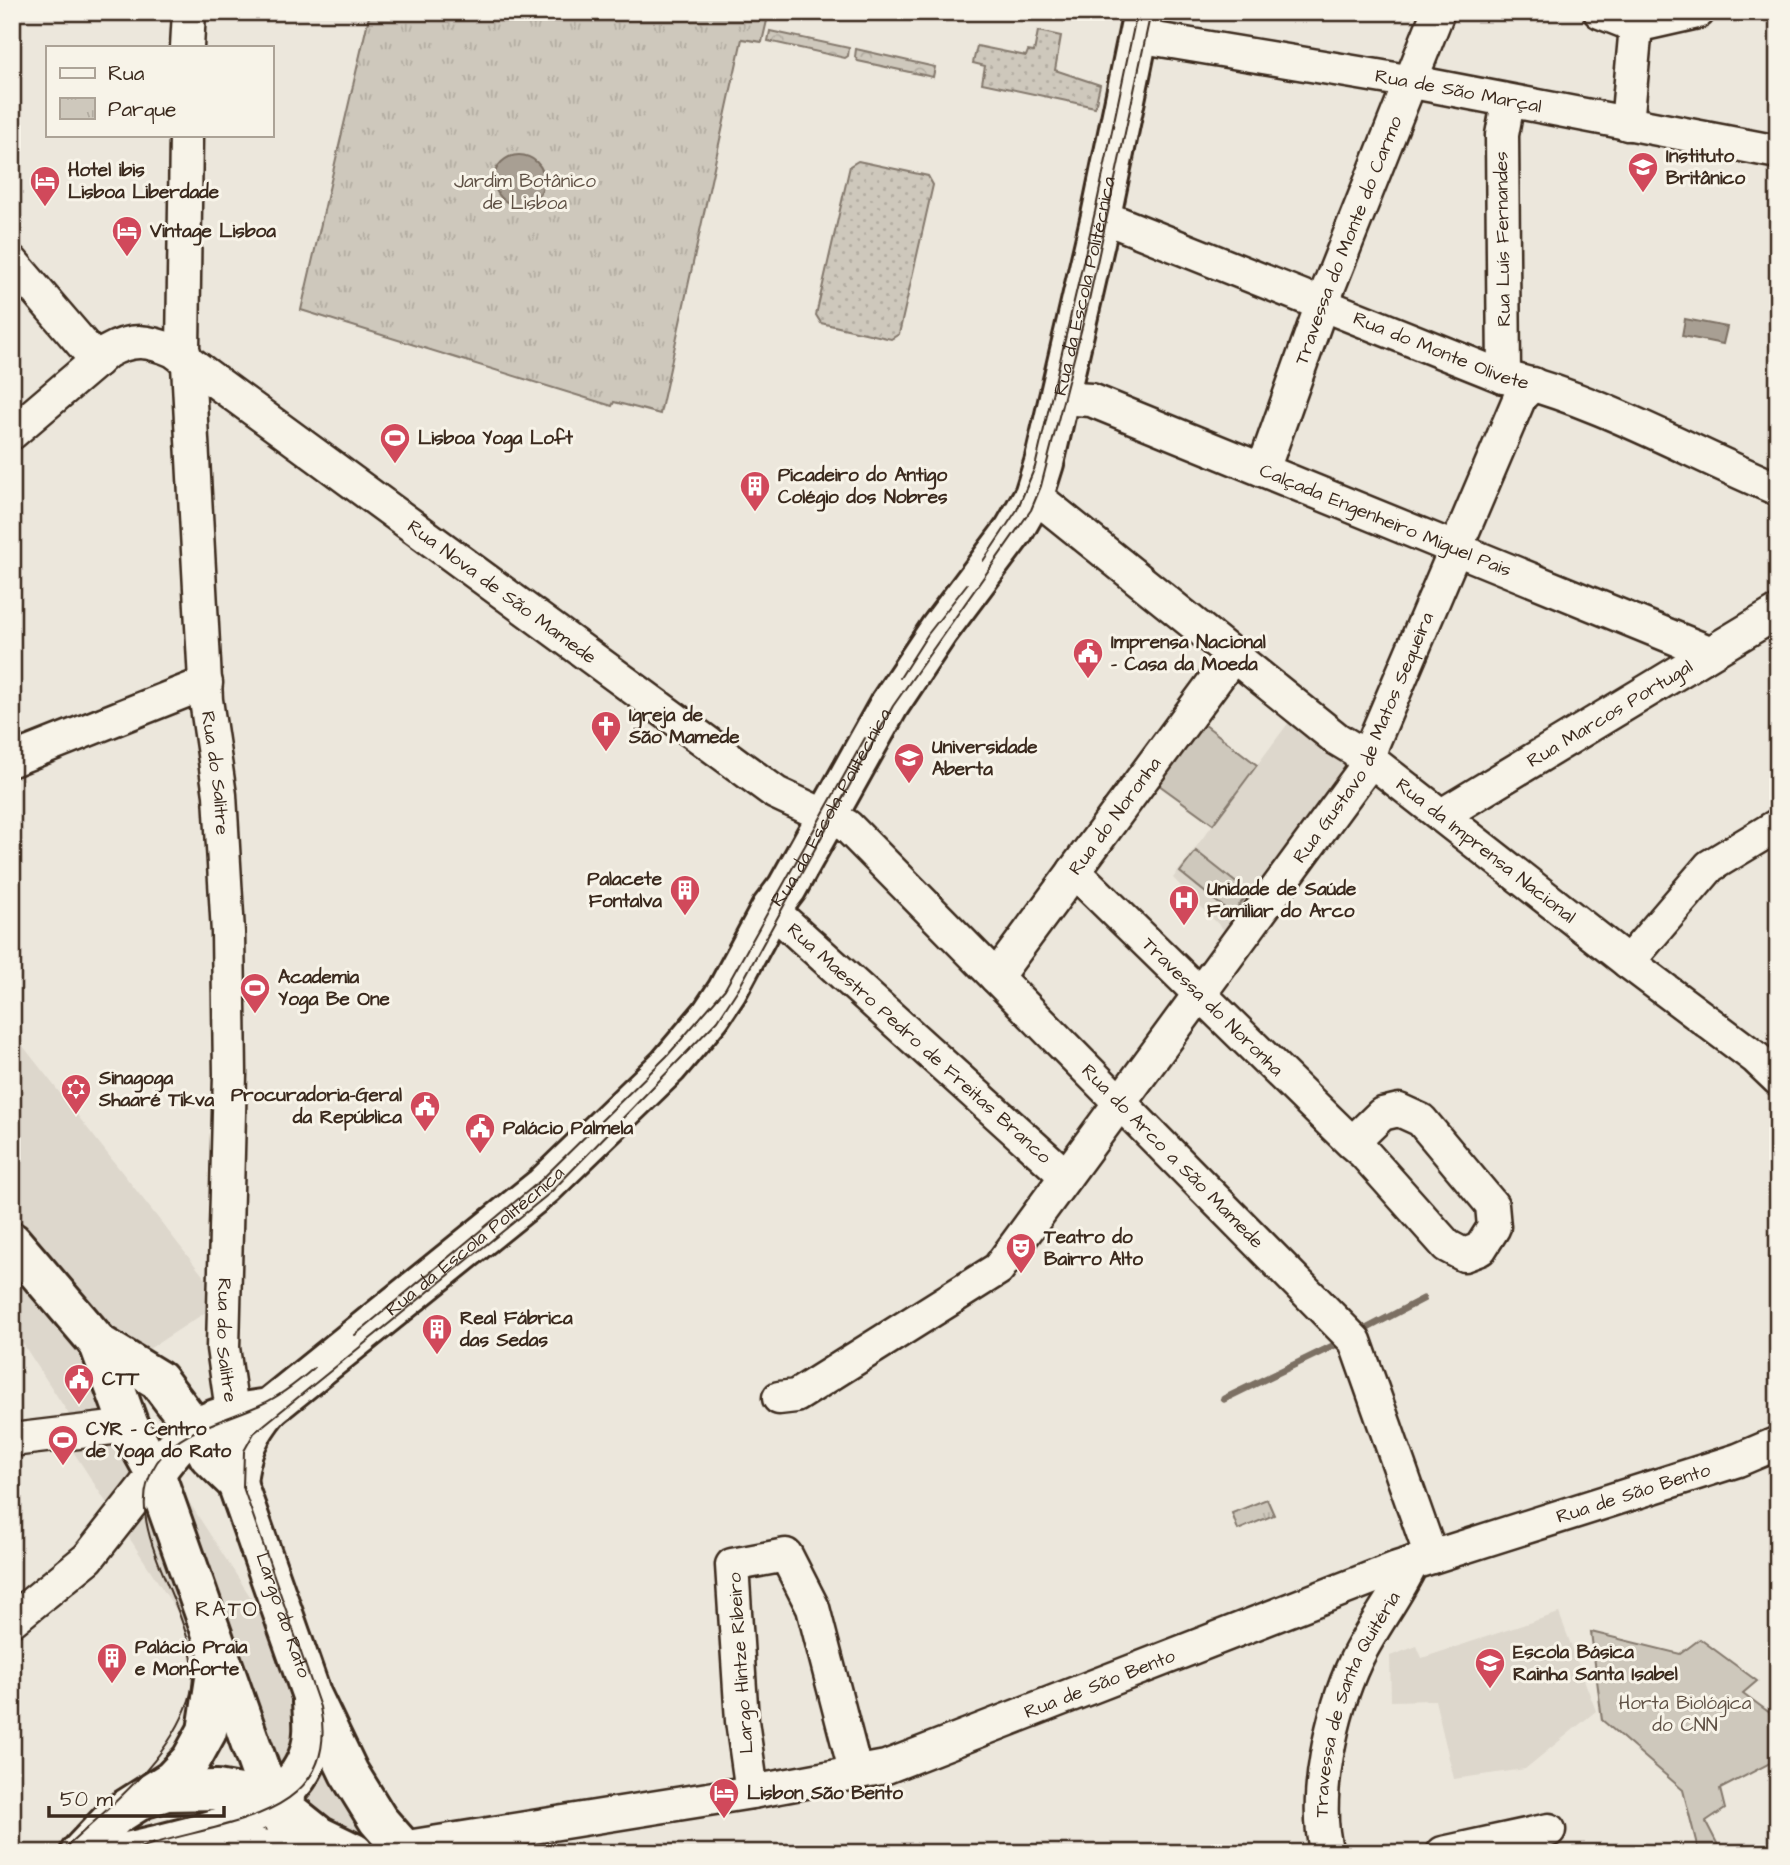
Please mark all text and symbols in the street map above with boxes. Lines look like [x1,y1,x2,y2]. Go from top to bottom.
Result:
legend [46,46,273,136]
text: Rua [108,59,145,88]
street label: Rua de São Marçal [1373,62,1544,120]
text: Parque [108,95,176,124]
street label: Travessa do Monte do Carmo [1288,112,1409,369]
place label: Instituto Britânico [1666,143,1746,192]
school or university icon: Instituto Britânico [1626,150,1660,194]
street label: Rua Luís Fernandes [1488,151,1518,327]
place label: Hotel ibis Lisboa Liberdade [68,157,220,206]
hotel icon: Hotel ibis Lisboa Liberdade [28,164,62,208]
park label: Jardim Botânico de Lisboa [454,168,596,217]
street label: Rua da Escola Politécnica [1046,174,1122,398]
hotel icon: Vintage Lisboa [110,214,144,258]
place label: Vintage Lisboa [149,218,276,246]
street label: Rua do Monte Olivete [1349,305,1532,397]
sports icon: Lisboa Yoga Loft [378,421,412,465]
place label: Lisboa Yoga Loft [418,425,573,453]
street label: Calçada Engenheiro Miguel Pais [1255,457,1515,583]
place label: Picadeiro do Antigo Colégio dos Nobres [778,462,948,512]
building icon: Picadeiro do Antigo Colégio dos Nobres [738,469,772,513]
street label: Rua Nova de São Mamede [402,513,602,670]
street label: Rua Gustavo de Matos Sequeira [1286,608,1441,869]
place label: Imprensa Nacional - Casa da Moeda [1111,629,1266,678]
public building icon: Imprensa Nacional - Casa da Moeda [1071,636,1105,680]
street label: Rua Marcos Portugal [1522,653,1698,774]
place label: Igreja de São Mamede [628,702,740,751]
street label: Rua da Escola Politécnica [764,703,898,912]
street label: Rua do Salitre [194,709,236,836]
church icon: Igreja de São Mamede [589,709,623,753]
place label: Universidade Aberta [932,734,1038,783]
school or university icon: Universidade Aberta [892,741,926,785]
street label: Rua do Noronha [1062,751,1168,881]
street label: Rua da Imprensa Nacional [1390,771,1582,930]
place label: Palacete Fontalva [587,866,663,915]
building icon: Palacete Fontalva [668,873,702,917]
place label: Unidade de Saúde Familiar do Arco [1207,876,1357,925]
hospital icon: Unidade de Saúde Familiar do Arco [1167,883,1201,927]
street label: Rua Maestro Pedro de Freitas Branco [781,916,1058,1170]
street label: Travessa do Noronha [1136,931,1290,1083]
place label: Academia Yoga Be One [278,964,391,1014]
sports icon: Academia Yoga Be One [238,971,272,1015]
street label: Rua do Arco a São Mamede [1076,1058,1270,1255]
place label: Sinagoga Shaaré Tikva [98,1065,215,1114]
synagogue icon: Sinagoga Shaaré Tikva [59,1072,93,1116]
place label: Procuradoria-Geral da República [231,1082,402,1131]
public building icon: Procuradoria-Geral da República [408,1089,442,1133]
public building icon: Palácio Palmela [463,1111,497,1155]
place label: Palácio Palmela [503,1115,633,1142]
street label: Rua da Escola Politécnica [379,1160,571,1322]
place label: Teatro do Bairro Alto [1043,1224,1143,1273]
theatre icon: Teatro do Bairro Alto [1004,1231,1038,1275]
street label: Rua do Salitre [209,1278,244,1404]
place label: Real Fábrica das Sedas [459,1305,573,1354]
building icon: Real Fábrica das Sedas [420,1312,454,1356]
public building icon: CTT [62,1362,96,1406]
place label: CTT [102,1366,140,1393]
place label: CYR - Centro de Yoga do Rato [85,1416,231,1466]
sports icon: CYR - Centro de Yoga do Rato [46,1423,80,1467]
street label: Rua de São Bento [1553,1456,1714,1530]
street label: Largo do Rato [249,1549,318,1682]
street label: Largo Hintze Ribeiro [721,1571,762,1755]
street label: Travessa de Santa Quitéria [1308,1586,1407,1817]
district label: RATO [195,1595,259,1624]
place label: Palácio Praia e Monforte [135,1634,248,1683]
place label: Escola Básica Rainha Santa Isabel [1513,1639,1678,1688]
building icon: Palácio Praia e Monforte [95,1641,129,1685]
street label: Rua de São Bento [1020,1642,1179,1725]
school or university icon: Escola Básica Rainha Santa Isabel [1473,1646,1507,1690]
park label: Horta Biológica do CNN [1619,1690,1752,1739]
scale bar [49,1774,224,1818]
hotel icon: Lisbon São Bento [707,1776,741,1820]
place label: Lisbon São Bento [747,1780,903,1807]
text: 50 m [60,1785,114,1814]

